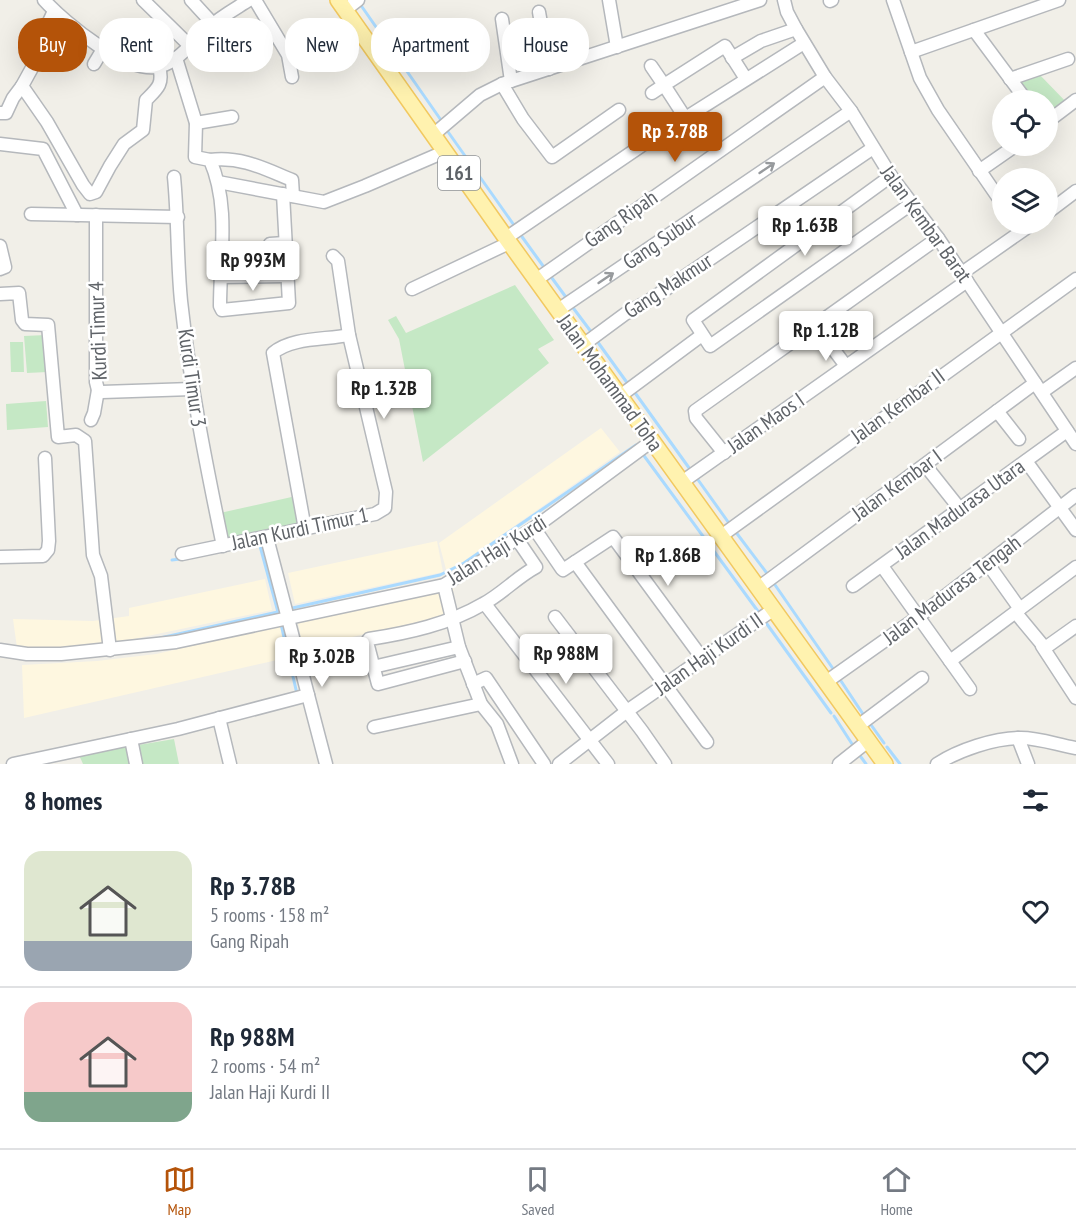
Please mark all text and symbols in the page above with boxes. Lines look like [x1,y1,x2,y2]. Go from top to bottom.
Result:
chip: Buy [18,18,87,72]
chip: Rent [99,18,174,72]
chip: Filters [186,18,273,72]
chip: New [285,18,359,72]
chip: Apartment [371,18,490,72]
chip: House [502,18,589,72]
map controls [992,90,1058,234]
button: locate [992,90,1058,156]
pin: Rp 3.78B [613,112,737,163]
text: Rp 3.78B [642,118,708,144]
road number: 161 [438,156,480,190]
street label: Jalan Kembar Barat [874,159,978,288]
one-way arrow [759,162,775,174]
button: layers [992,168,1058,234]
street label: Gang Ripah [579,184,662,253]
street label: Gang Subur [618,206,702,275]
pin: Rp 1.63B [743,206,867,257]
text: Rp 1.63B [772,212,838,238]
pin: Rp 993M [198,241,308,292]
text: Rp 993M [220,247,286,273]
street label: Gang Makmur [618,247,717,324]
one-way arrow [598,272,614,284]
street label: Kurdi Timur 4 [82,281,113,381]
street label: Jalan Mohammad Toha [551,308,669,457]
pin: Rp 1.12B [764,311,888,362]
text: Rp 1.12B [793,317,859,343]
street label: Kurdi Timur 3 [172,327,213,429]
street label: Jalan Kembar II [845,362,950,449]
pin: Rp 1.32B [322,369,446,420]
text: Rp 1.32B [351,375,417,401]
street label: Jalan Maos I [721,386,809,459]
street label: Jalan Kembar I [846,443,947,527]
street label: Jalan Madurasa Utara [889,452,1030,565]
street label: Jalan Kurdi Timur 1 [228,501,371,556]
street label: Jalan Haji Kurdi [441,508,551,591]
street label: Jalan Madurasa Tengah [877,529,1026,651]
pin: Rp 1.86B [606,536,730,587]
text: Rp 1.86B [635,542,701,568]
street label: Jalan Haji Kurdi II [648,606,768,701]
pin: Rp 988M [511,634,621,685]
pin: Rp 3.02B [260,637,384,688]
text: Rp 988M [533,640,599,666]
text: Rp 3.02B [289,643,355,669]
text: 8 homes [24,784,102,817]
icon: filters [1019,784,1052,817]
text: Rp 3.78B [210,869,296,902]
icon: home [72,875,144,947]
icon: heart [1019,895,1052,928]
text: 5 rooms · 158 m² [210,902,329,928]
text: Gang Ripah [210,928,289,954]
text: Rp 988M [210,1020,295,1053]
icon: home [72,1026,144,1098]
icon: heart [1019,1046,1052,1079]
text: 2 rooms · 54 m² [210,1053,320,1079]
text: Jalan Haji Kurdi II [210,1079,330,1105]
tab: Map [163,1163,196,1219]
tab: Saved [521,1163,554,1219]
tab: Home [880,1163,913,1219]

